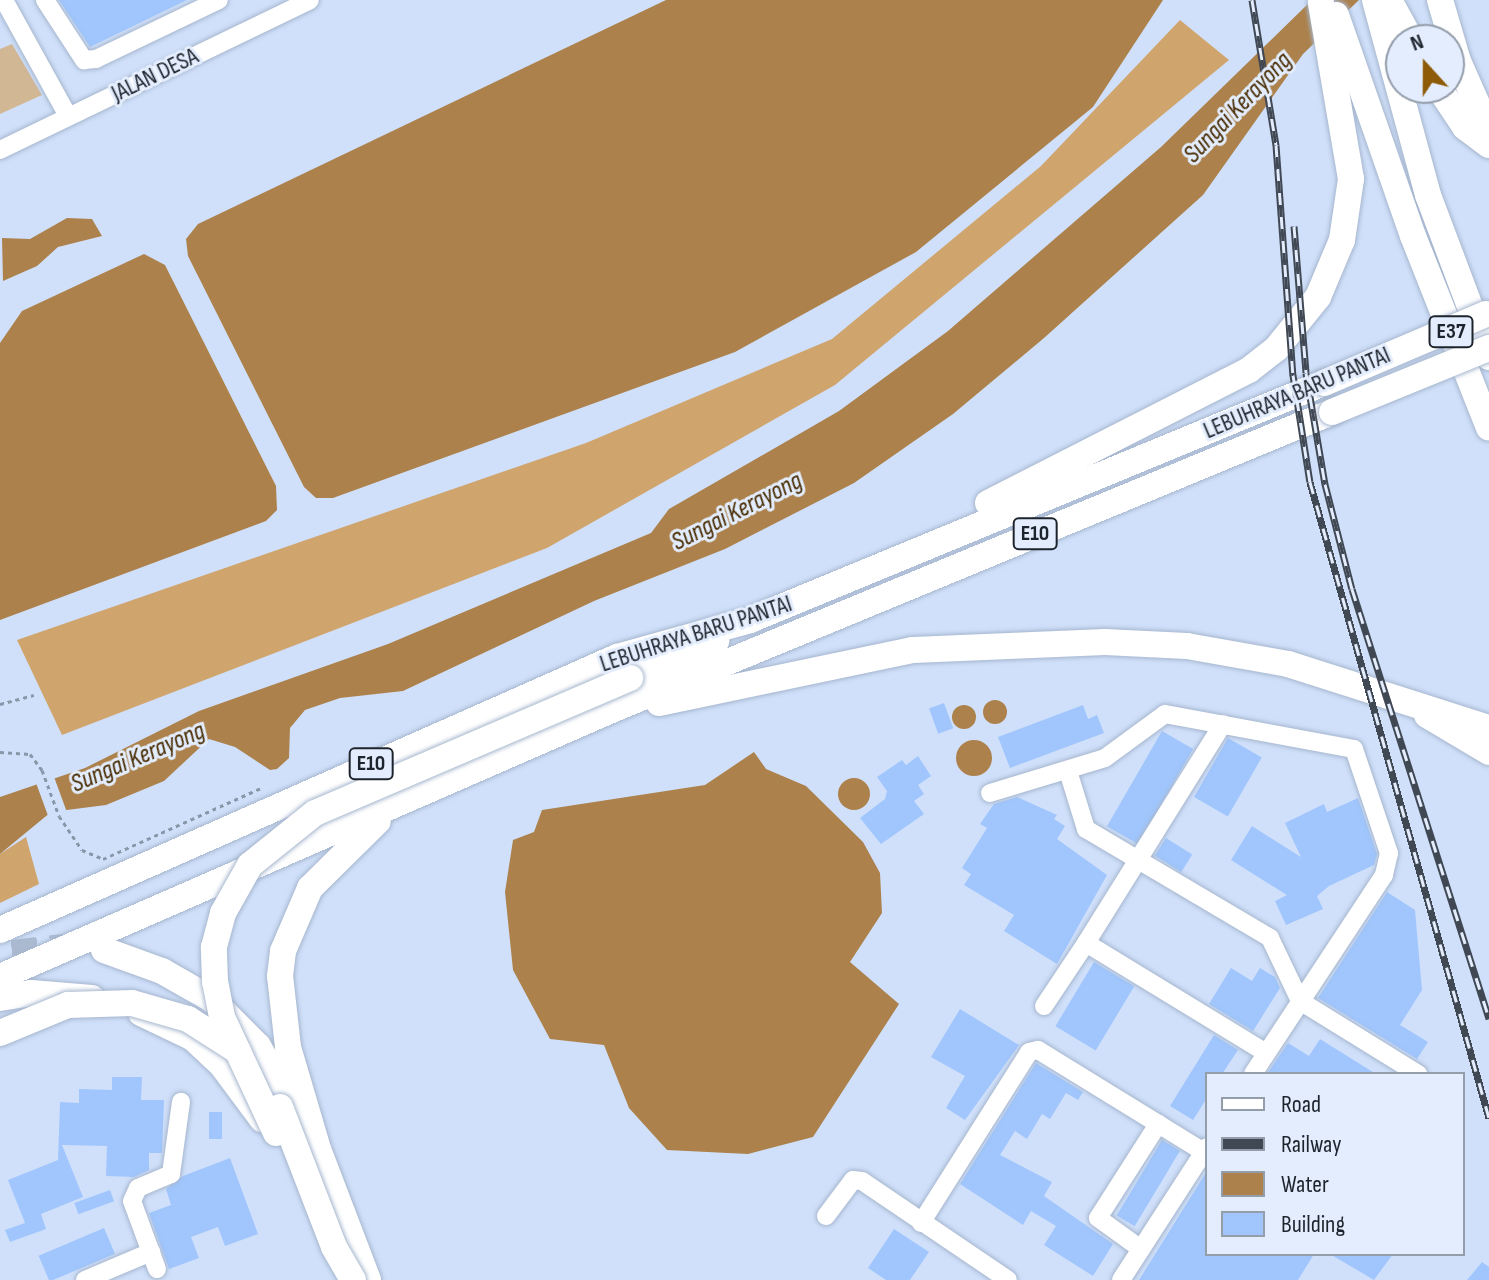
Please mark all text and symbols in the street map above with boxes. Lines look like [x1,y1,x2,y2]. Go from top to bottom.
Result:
north arrow [1385,24,1465,104]
text: N [1407,28,1427,58]
street label: JALAN DESA [107,42,203,108]
water label: Sungai Kerayong [1177,46,1299,170]
road number: E37 [1427,314,1475,350]
street label: LEBUHRAYA BARU PANTAI [1199,341,1395,445]
water label: Sungai Kerayong [666,466,808,558]
road number: E10 [1011,516,1059,552]
street label: LEBUHRAYA BARU PANTAI [596,589,796,679]
water label: Sungai Kerayong [66,716,210,800]
road number: E10 [347,746,395,782]
legend [1205,1072,1465,1256]
text: Road [1281,1090,1321,1119]
text: Railway [1281,1130,1341,1159]
text: Water [1281,1170,1329,1199]
text: Building [1281,1210,1345,1239]

